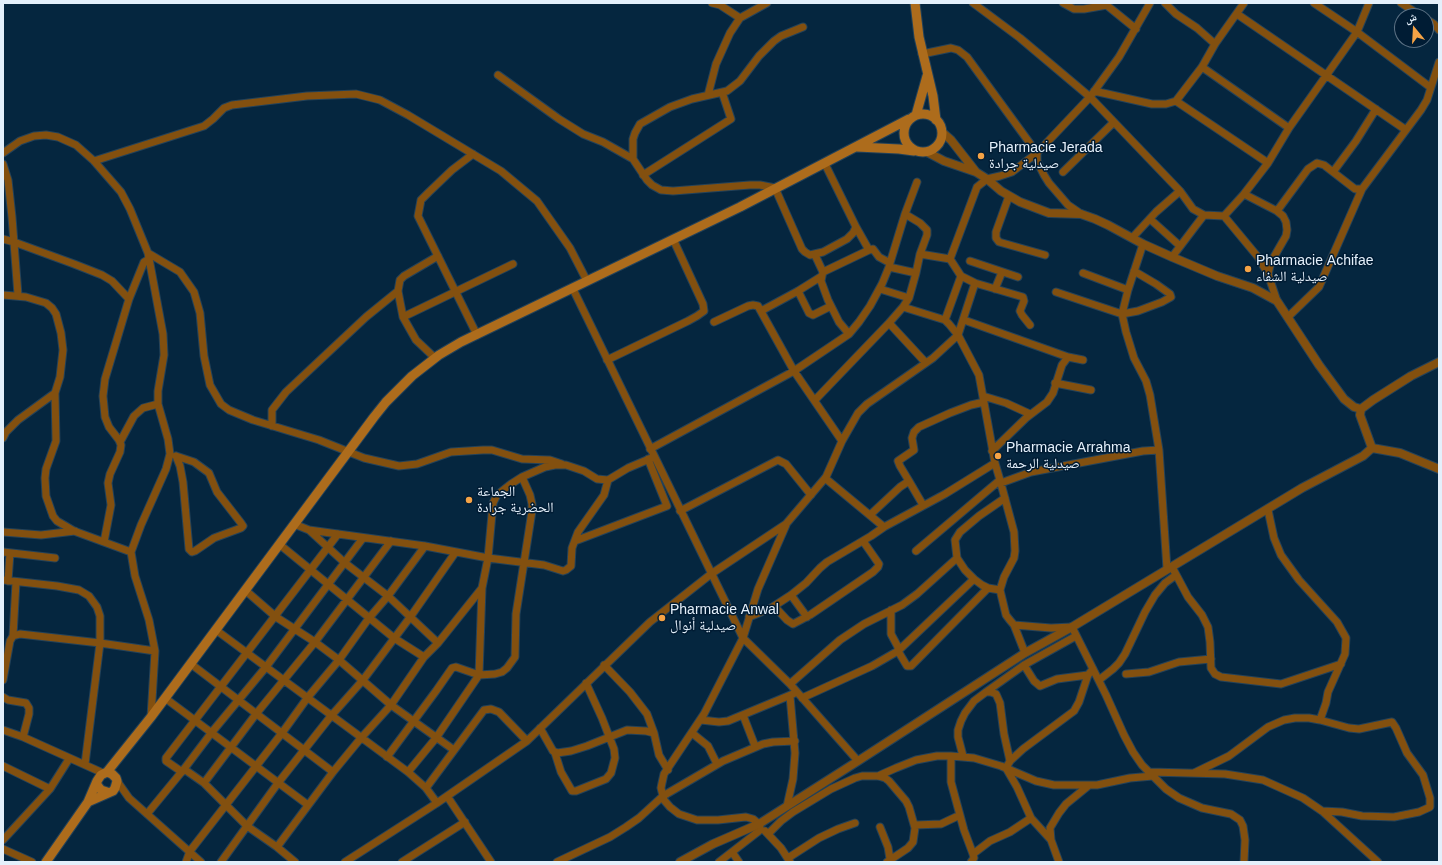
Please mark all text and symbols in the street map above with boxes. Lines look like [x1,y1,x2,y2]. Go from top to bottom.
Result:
north arrow [1394,8,1434,48]
text: ش [1403,10,1418,25]
place label: Pharmacie Jerada صيدلية جرادة [989,140,1103,172]
marker: Pharmacie Jerada صيدلية جرادة [976,151,986,161]
place label: Pharmacie Achifae صيدلية الشفاء [1256,253,1374,286]
marker: Pharmacie Achifae صيدلية الشفاء [1243,264,1253,274]
place label: Pharmacie Arrahma صيدلية الرحمة [1006,440,1130,472]
marker: Pharmacie Arrahma صيدلية الرحمة [993,451,1003,461]
place label: الجماعة الحضرية جرادة [477,484,554,516]
marker: الجماعة الحضرية جرادة [464,495,474,505]
place label: Pharmacie Anwal صيدلية أنوال [670,602,779,634]
marker: Pharmacie Anwal صيدلية أنوال [657,613,667,623]

